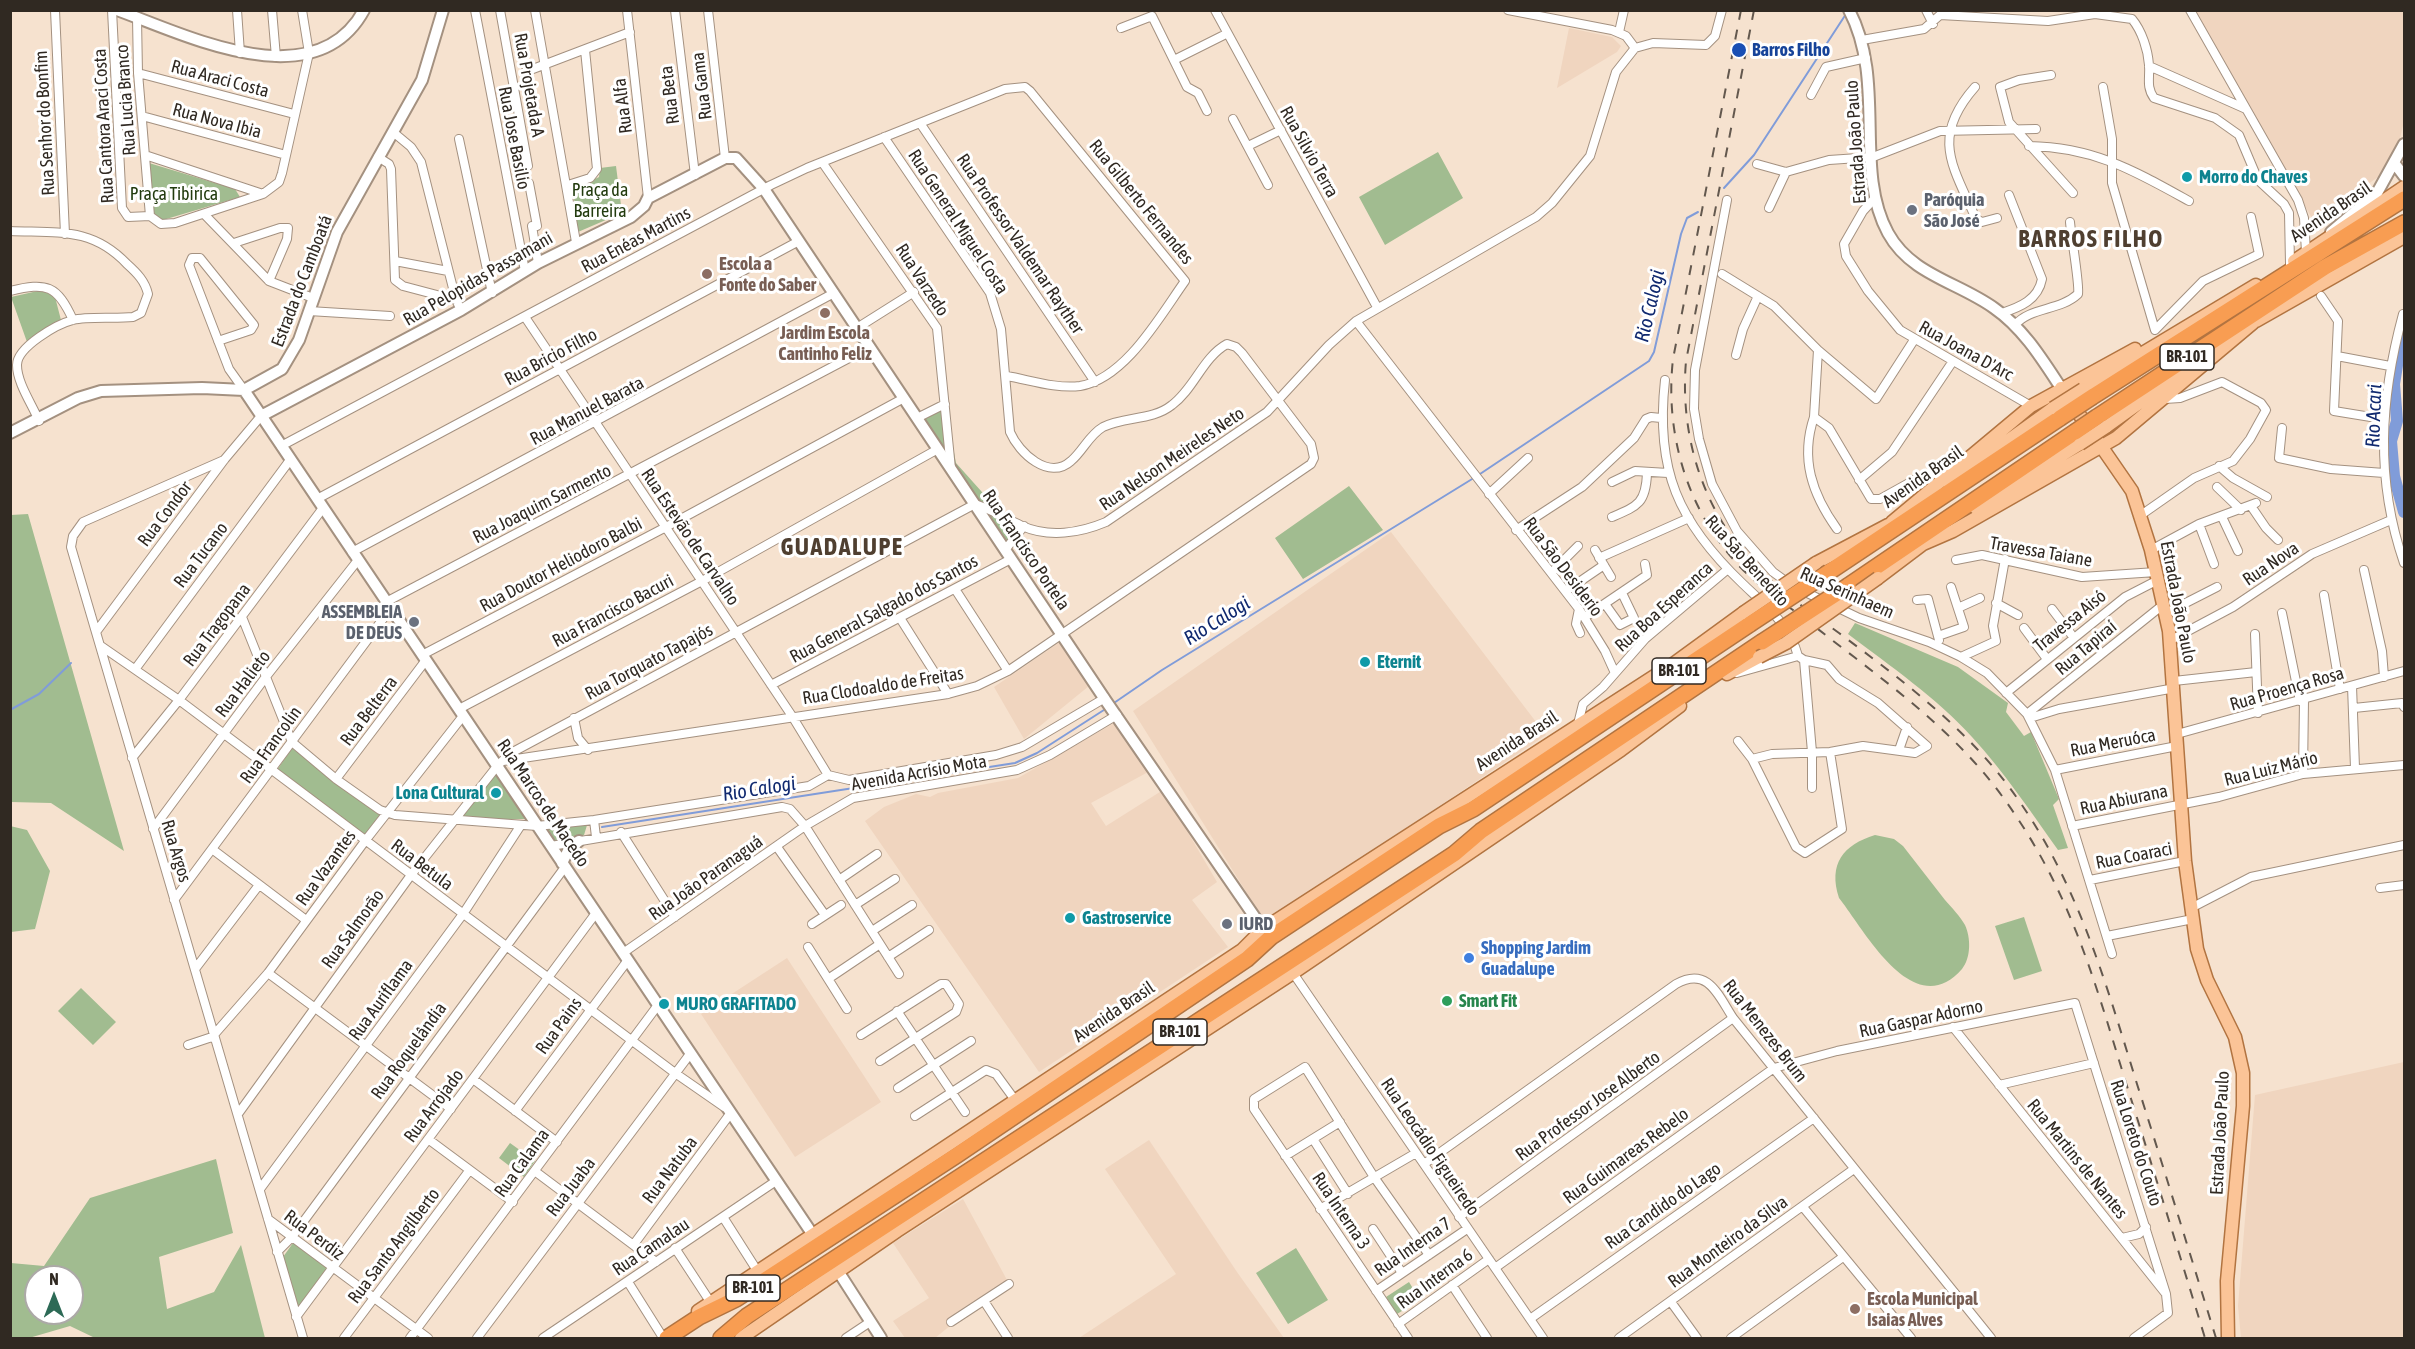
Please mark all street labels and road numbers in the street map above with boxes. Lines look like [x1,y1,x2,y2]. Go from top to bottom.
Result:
street label: Rua Projetada A [509,31,549,139]
street label: Rua Lucia Branco [111,44,141,156]
street label: Rua Cantora Araci Costa [89,48,119,204]
street label: Rua Senhor do Bonfim [30,50,60,196]
street label: Rua Gama [687,51,717,121]
street label: Rua Araci Costa [169,56,271,102]
street label: Rua Beta [656,65,684,125]
street label: Rua Alfa [609,77,637,135]
street label: Estrada João Paulo [1841,79,1871,205]
street label: Rua Jose Basilio [493,85,535,191]
street label: Rua Nova Ibia [170,99,264,143]
street label: Rua Silvio Terra [1275,103,1343,201]
street label: Rua Gilberto Fernandes [1084,135,1198,269]
street label: Rua General Miguel Costa [903,146,1013,298]
street label: Rua Professor Valdemar Rayther [952,150,1088,338]
street label: Avenida Brasil [2286,177,2376,247]
street label: Rua Enéas Martins [578,202,694,278]
street label: Estrada do Camboatá [267,212,337,350]
street label: Rua Pelopidas Passamani [399,227,557,331]
street label: Rua Varzedo [891,240,953,320]
street label: Rua Joana D'Arc [1915,316,2017,386]
street label: Rua Bricio Filho [501,324,601,390]
road number: BR-101 [2160,344,2214,370]
street label: Rua Manuel Barata [526,372,648,450]
street label: Rua Nelson Meireles Neto [1096,403,1248,515]
street label: Avenida Brasil [1878,441,1968,513]
street label: Rua Joaquim Sarmento [469,460,615,548]
street label: Rua Estevão de Carvalho [636,464,744,610]
street label: Rua Condor [133,477,197,551]
street label: Rua Francisco Portela [978,486,1074,614]
street label: Rua Sāo Benedito [1700,511,1794,611]
street label: Rua Doutor Heliodoro Balbi [476,513,646,617]
street label: Rua Sāo Desiderio [1519,513,1607,621]
street label: Rua Tucano [169,518,233,592]
street label: Travessa Taiane [1988,532,2094,572]
street label: Rua Nova [2239,537,2303,591]
street label: Estrada João Paulo [2156,539,2200,665]
street label: Rua General Salgado dos Santos [786,550,982,668]
street label: Rua Boa Esperanca [1611,557,1717,657]
street label: Rua Serinhaem [1797,563,1897,623]
street label: Rua Francisco Bacuri [549,570,677,652]
street label: Rua Tragopana [179,579,255,671]
street label: Travessa Aisó [2029,585,2111,657]
street label: Rua Tapiraí [2051,616,2121,680]
street label: Rua Torquato Tapajós [581,619,717,705]
street label: Rua Halieto [211,646,275,722]
road number: BR-101 [1652,658,1706,684]
street label: Rua Proença Rosa [2227,662,2347,716]
street label: Rua Clodoaldo de Freitas [801,663,965,709]
street label: Rua Belterra [336,672,402,750]
street label: Rua Francolin [236,702,306,788]
street label: Avenida Brasil [1472,706,1562,776]
street label: Rua Meruóca [2069,724,2157,762]
street label: Rua Marcos de Macedo [492,735,594,871]
street label: Rua Luiz Mário [2222,747,2320,791]
street label: Avenida Acrísio Mota [850,750,988,796]
street label: Rua Abiurana [2078,780,2170,820]
street label: Rua Argos [156,817,196,885]
street label: Rua Vazantes [291,826,361,910]
street label: Rua João Paranaguá [645,831,767,925]
street label: Rua Betula [387,835,457,895]
street label: Rua Coaraci [2094,838,2174,874]
street label: Rua Salmorão [317,885,389,973]
street label: Rua Auriflama [344,955,418,1045]
street label: Rua Menezes Brum [1718,975,1812,1087]
street label: Avenida Brasil [1069,977,1159,1047]
street label: Rua Pains [531,994,587,1058]
street label: Rua Gaspar Adorno [1857,995,1985,1043]
street label: Rua Roquelândia [367,998,451,1104]
road number: BR-101 [1153,1019,1207,1045]
street label: Rua Professor Jose Alberto [1512,1046,1664,1166]
street label: Rua Arrojado [400,1065,468,1147]
street label: Estrada João Paulo [2206,1071,2234,1195]
street label: Rua Leocádio Figueiredo [1376,1074,1484,1220]
street label: Rua Loreto do Couto [2105,1077,2167,1209]
street label: Rua Martins de Nantes [2022,1095,2132,1223]
street label: Rua Guimareas Rebelo [1559,1103,1693,1209]
street label: Rua Calama [490,1125,554,1201]
street label: Rua Natuba [638,1132,702,1208]
street label: Rua Juaba [542,1153,600,1221]
street label: Rua Candido do Lago [1601,1158,1725,1254]
street label: Rua Interna 3 [1307,1168,1375,1254]
street label: Rua Santo Angilberto [344,1184,444,1308]
street label: Rua Monteiro da Silva [1664,1191,1792,1293]
street label: Rua Perdiz [280,1205,348,1265]
street label: Rua Camalau [608,1213,694,1281]
street label: Rua Interna 7 [1371,1213,1455,1281]
street label: Rua Interna 6 [1393,1244,1477,1314]
road number: BR-101 [726,1275,780,1301]

